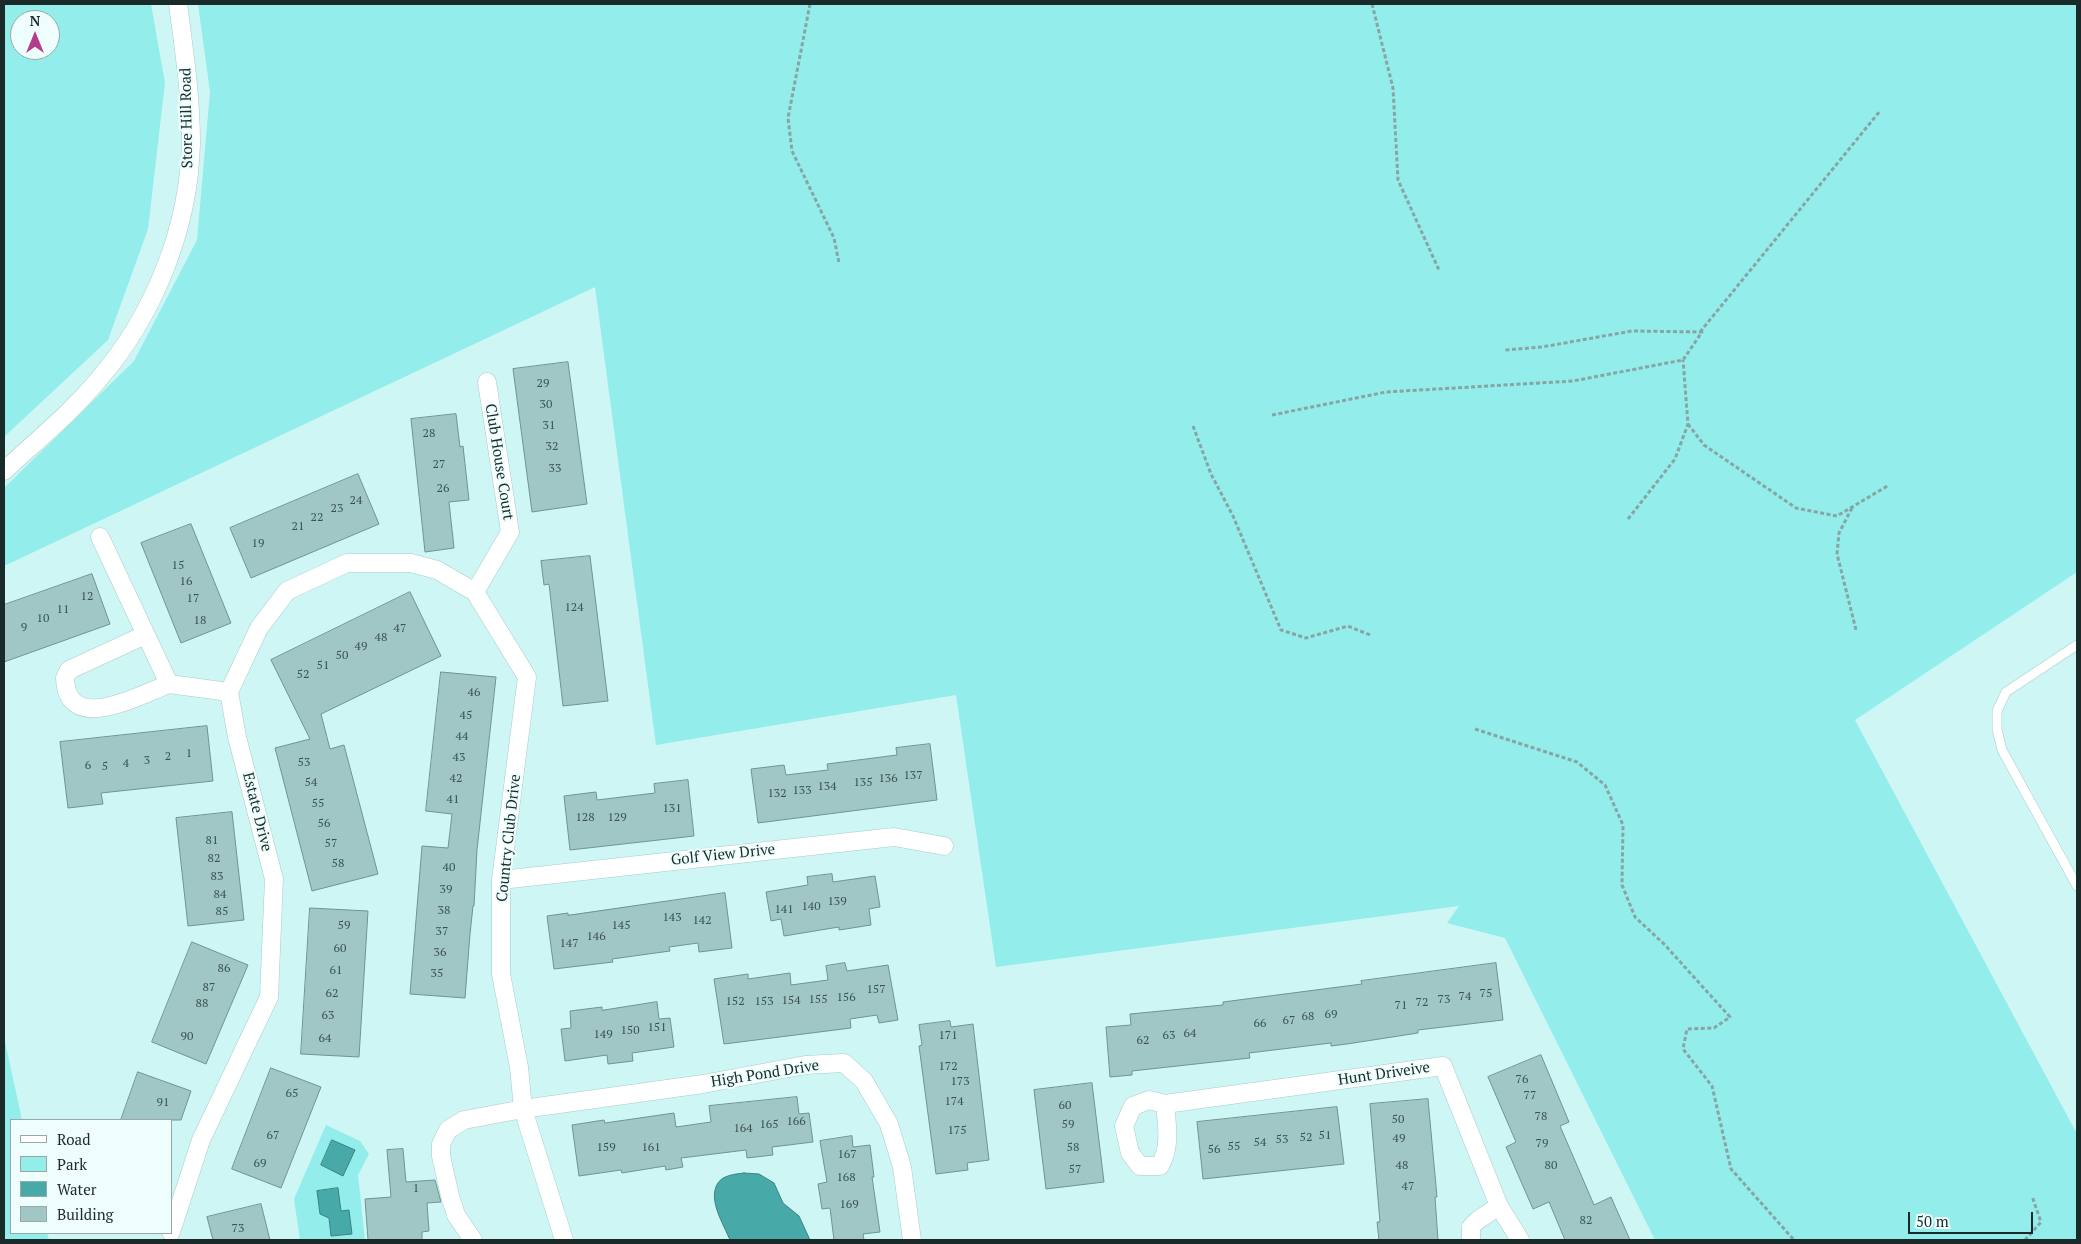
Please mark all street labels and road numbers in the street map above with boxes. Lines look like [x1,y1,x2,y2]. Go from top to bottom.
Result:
street label: Store Hill Road [177,68,197,168]
street label: Club House Court [481,402,517,522]
street label: Estate Drive [238,771,276,853]
street label: Country Club Drive [493,773,525,903]
street label: Golf View Drive [670,841,776,869]
street label: High Pond Drive [710,1057,820,1091]
street label: Hunt Driveive [1337,1059,1431,1089]

